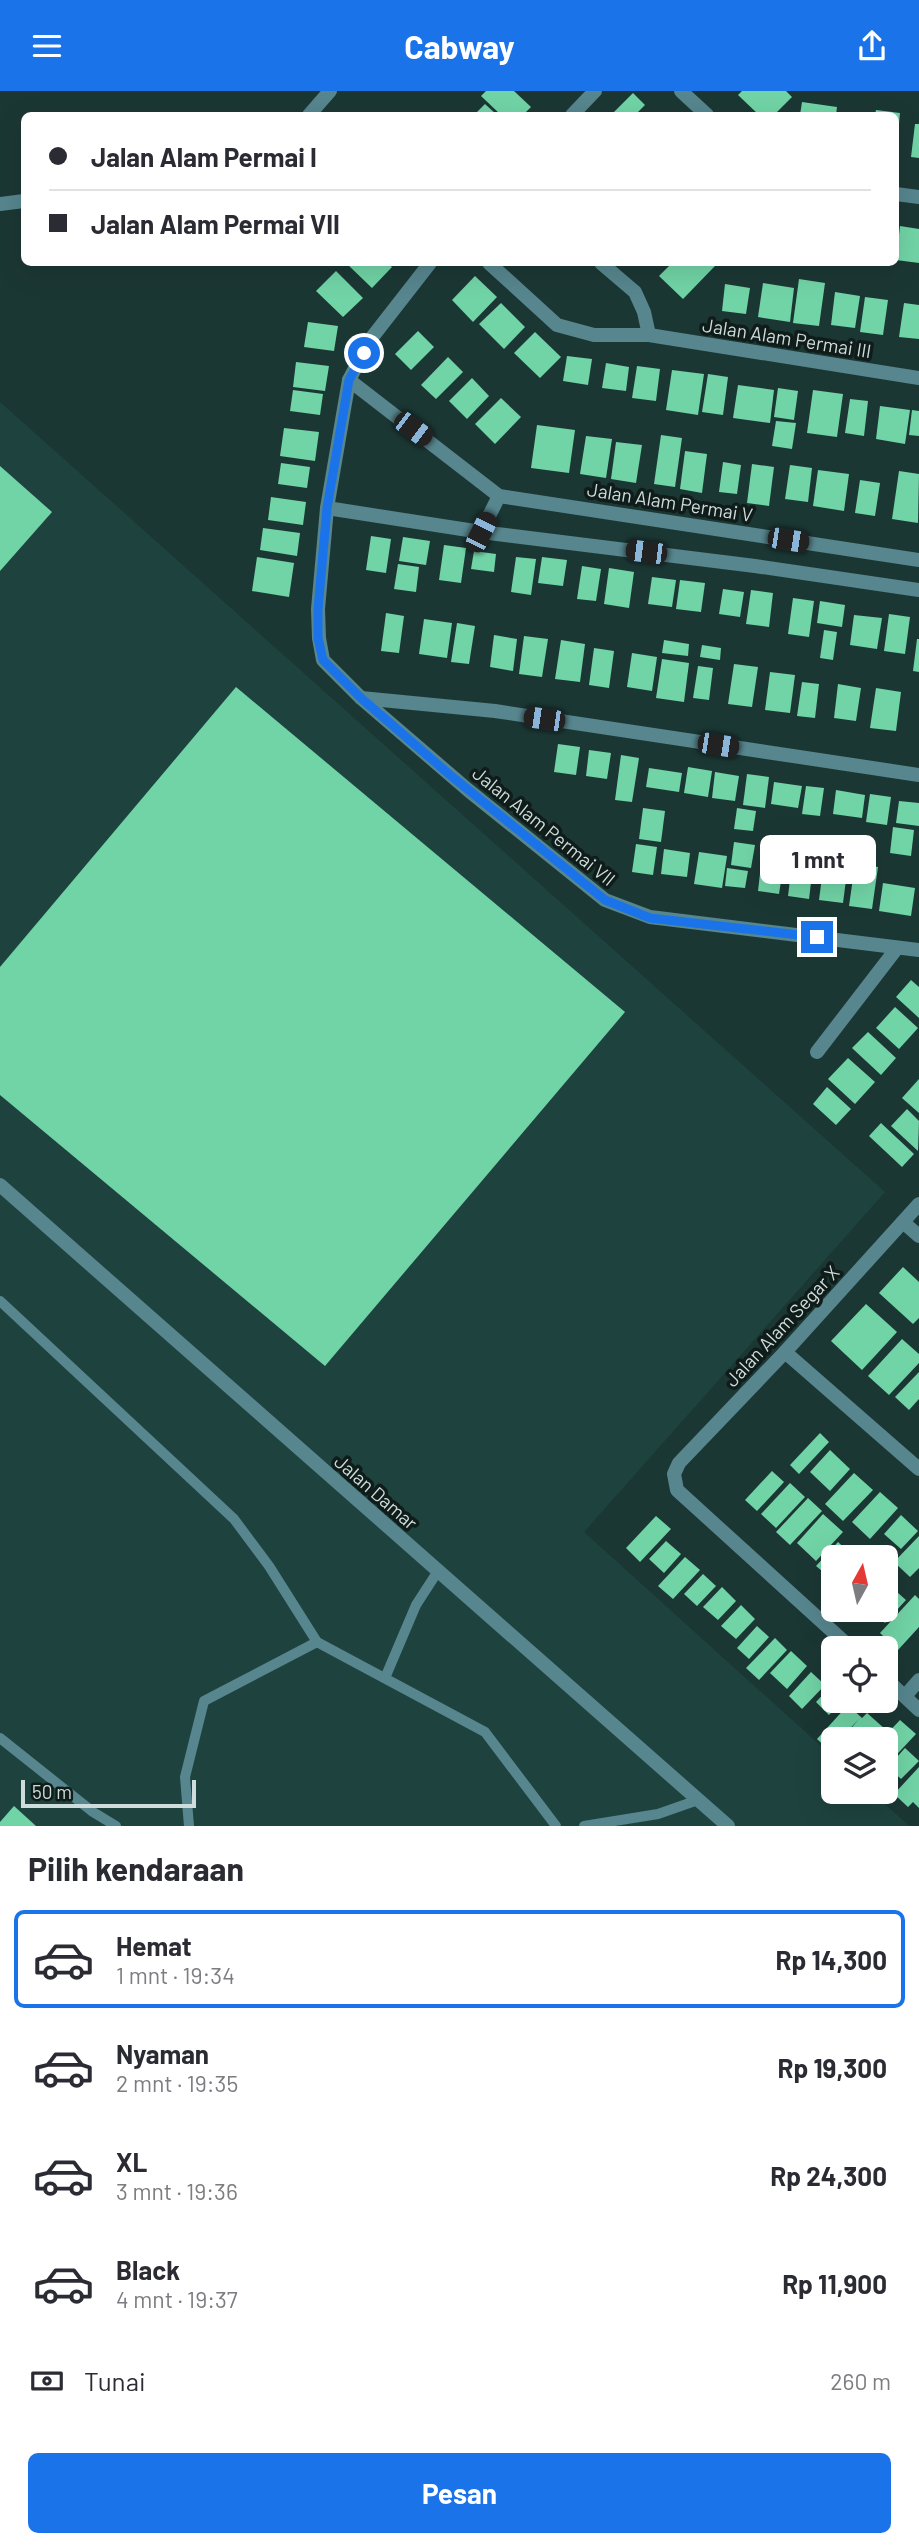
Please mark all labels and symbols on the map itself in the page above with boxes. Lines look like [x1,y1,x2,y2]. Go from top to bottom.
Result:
street label: Jalan Alam Permai III [701,313,873,362]
route start [348,337,380,369]
car [390,408,437,450]
street label: Jalan Alam Permai V [586,477,754,526]
car [463,509,500,555]
car [766,526,811,554]
car [624,539,669,565]
car [522,706,567,732]
car [696,731,741,759]
street label: Jalan Alam Permai VII [468,761,620,890]
callout: 1 mnt [759,835,875,885]
route end [801,921,833,953]
street label: Jalan Alam Segar X [720,1260,844,1391]
street label: Jalan Damar [330,1449,423,1534]
north arrow [821,1545,898,1622]
scale bar [21,1777,196,1809]

